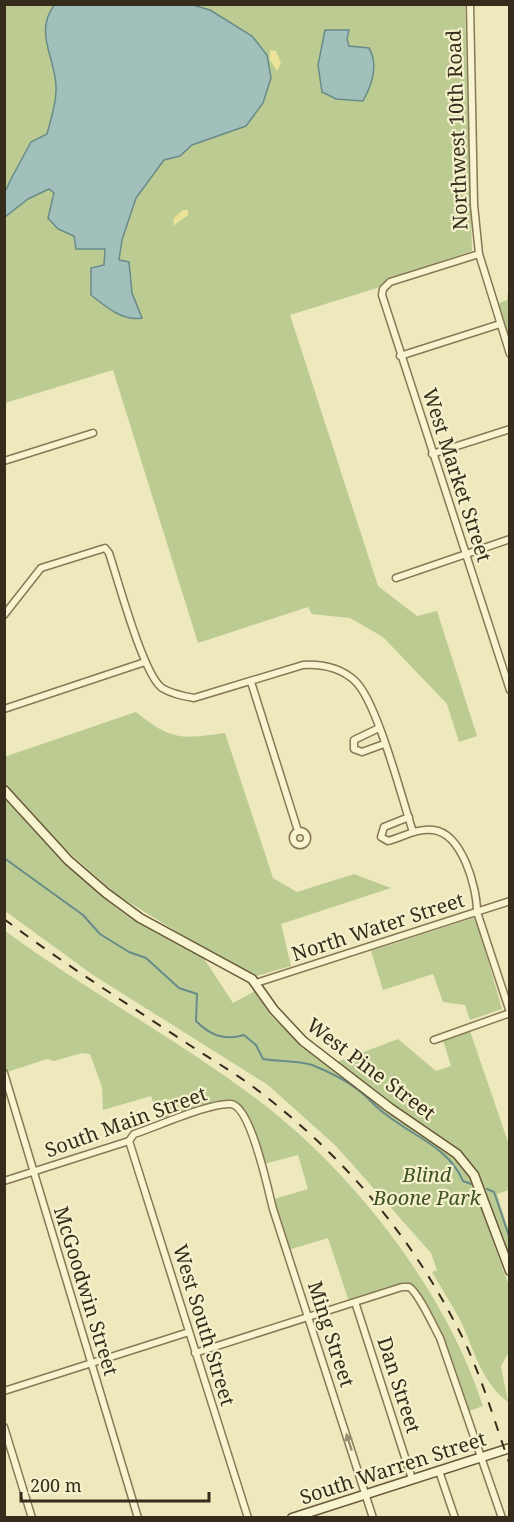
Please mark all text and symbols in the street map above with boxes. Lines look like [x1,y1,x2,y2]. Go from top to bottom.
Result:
street label: Northwest 10th Road [440,29,473,231]
street label: West Market Street [417,385,498,565]
street label: North Water Street [288,886,468,967]
street label: West Pine Street [301,1011,441,1126]
street label: South Main Street [41,1080,210,1163]
park label: Blind Boone Park [372,1161,482,1211]
street label: McGoodwin Street [48,1203,125,1379]
street label: West South Street [167,1241,242,1409]
street label: Ming Street [302,1277,361,1390]
street label: Dan Street [371,1333,428,1436]
street label: South Warren Street [296,1425,489,1510]
one-way arrow [343,1433,353,1451]
scale bar [21,1465,208,1503]
text: 200 m [30,1473,82,1497]

